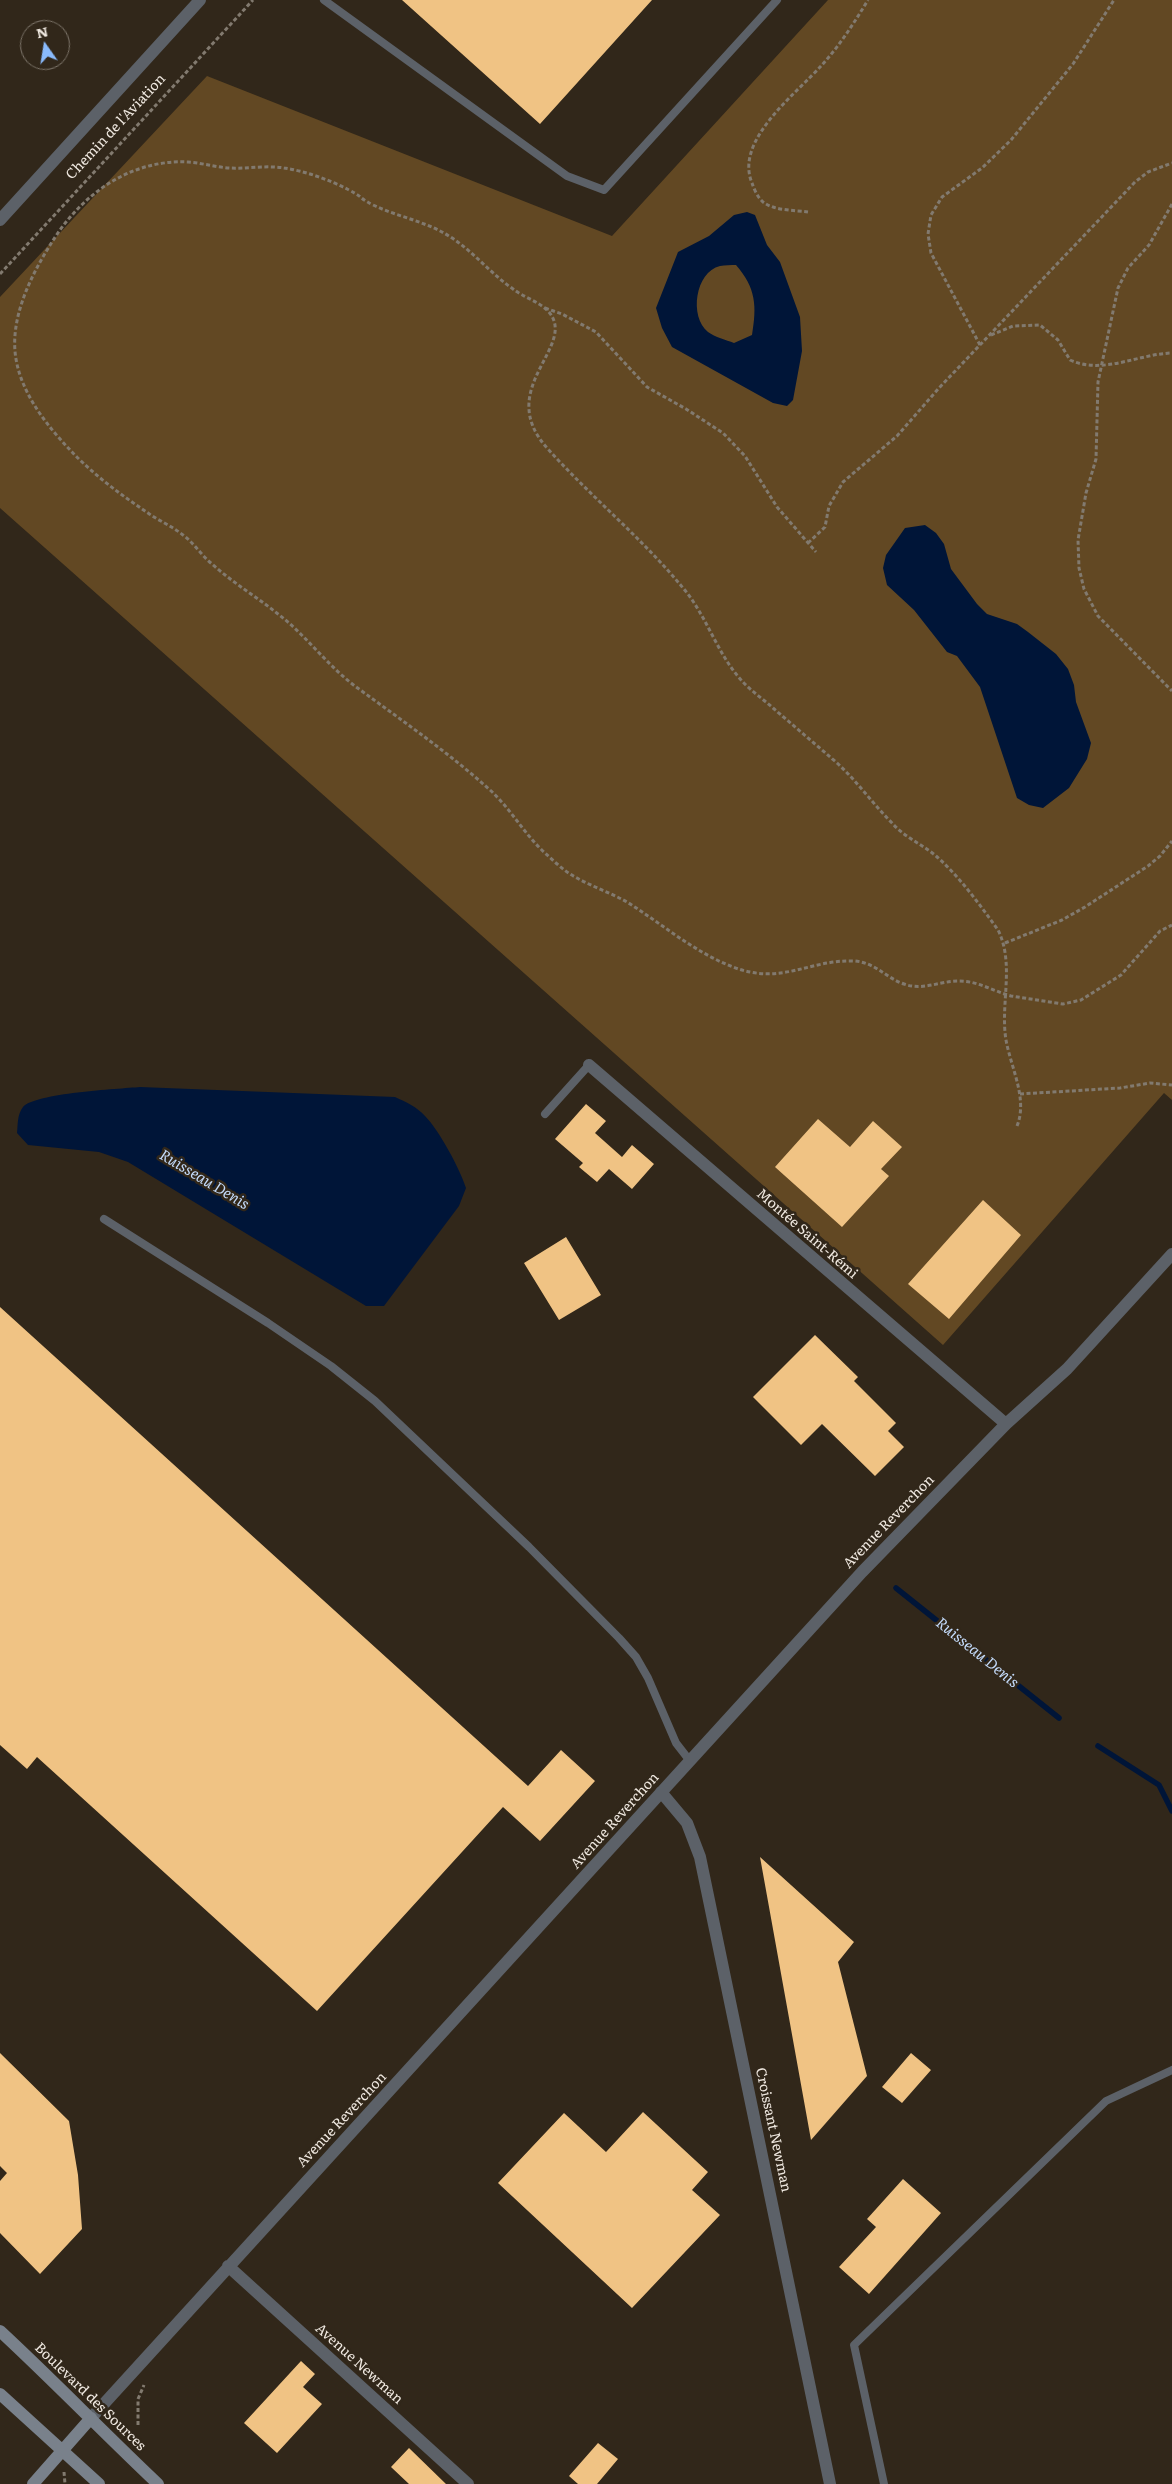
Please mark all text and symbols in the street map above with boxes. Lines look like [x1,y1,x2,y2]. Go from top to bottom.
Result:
north arrow [20,20,70,70]
text: N [34,20,50,42]
street label: Chemin de l'Aviation [63,71,169,183]
water label: Ruisseau Denis [156,1146,252,1214]
street label: Montée Saint-Rémi [753,1185,861,1283]
street label: Avenue Reverchon [840,1472,938,1572]
water label: Ruisseau Denis [932,1614,1022,1692]
street label: Avenue Reverchon [567,1769,663,1873]
street label: Croissant Newman [752,2066,794,2194]
street label: Avenue Reverchon [294,2069,390,2171]
street label: Avenue Newman [312,2320,406,2408]
street label: Boulevard des Sources [31,2340,149,2454]

